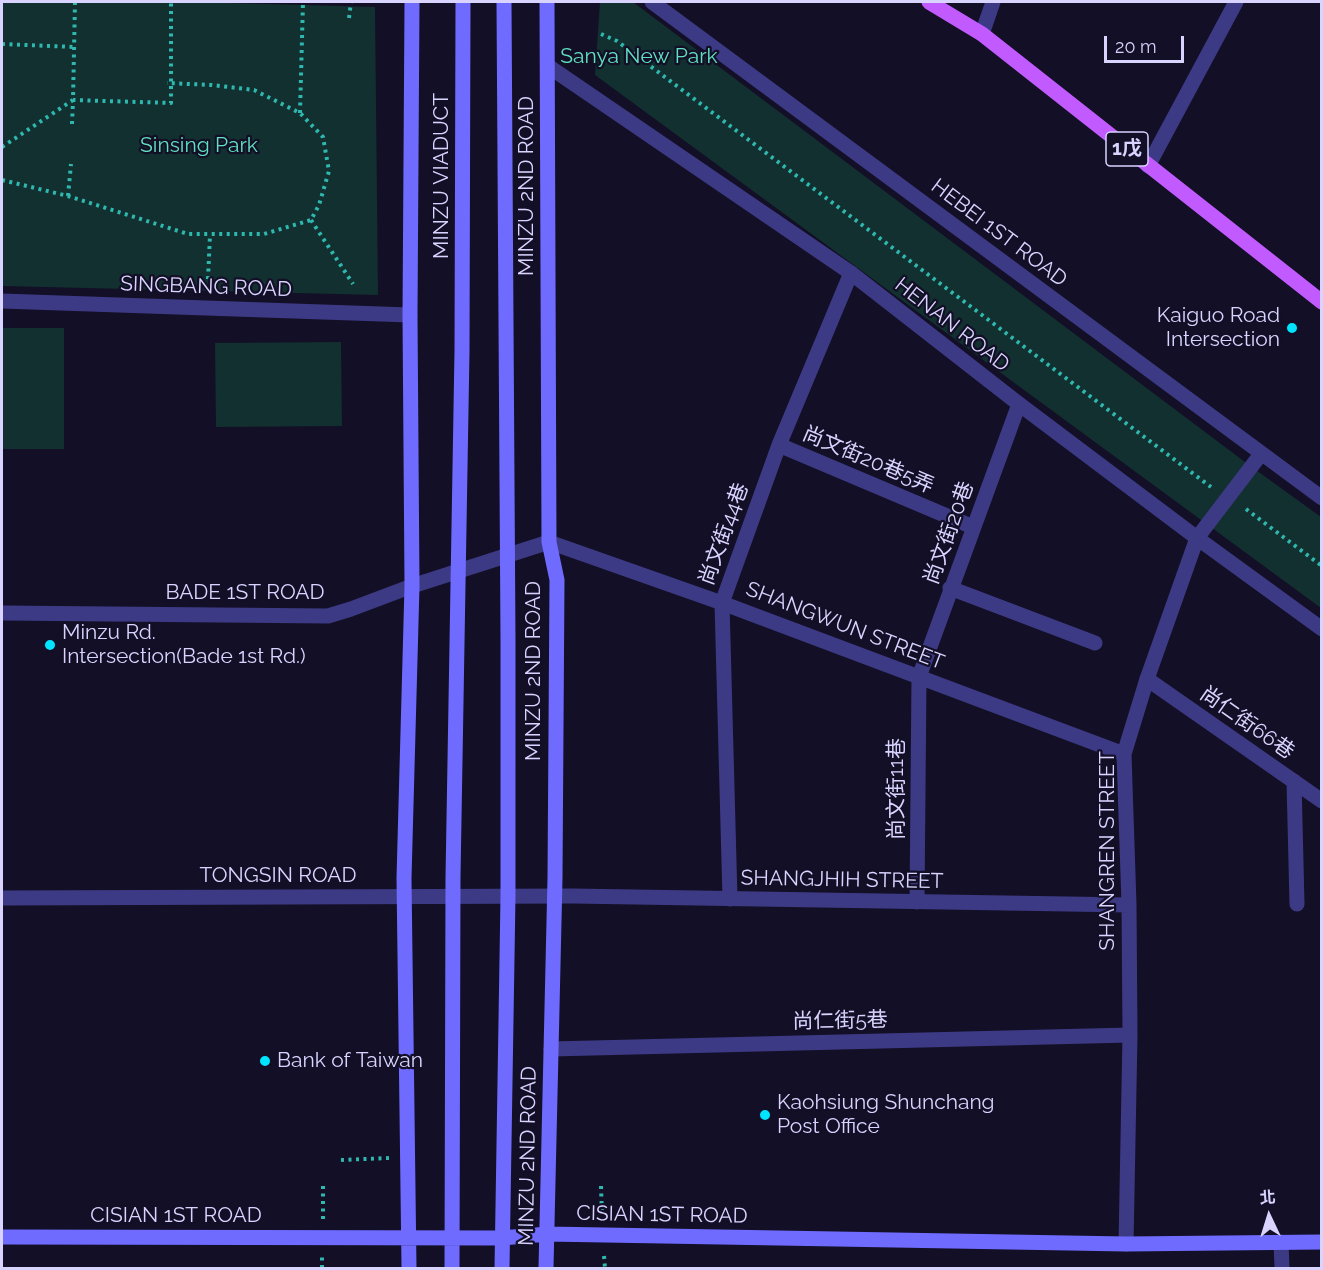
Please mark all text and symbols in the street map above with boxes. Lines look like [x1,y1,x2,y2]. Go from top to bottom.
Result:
scale bar [1107,24,1186,62]
text: 20 m [1115,36,1157,57]
park label: Sanya New Park [560,44,718,70]
street label: MINZU VIADUCT [429,93,455,259]
street label: MINZU 2ND ROAD [514,96,540,276]
road number: 1戊 [1106,132,1148,166]
park label: Sinsing Park [140,133,258,159]
street label: HEBEI 1ST ROAD [926,174,1072,292]
street label: SINGBANG ROAD [120,271,292,303]
street label: HENAN ROAD [890,272,1014,378]
place label: Kaiguo Road Intersection [1157,303,1280,353]
marker: Kaiguo Road Intersection [1285,321,1299,335]
street label: 尚文街20巷5弄 [799,421,937,499]
street label: 尚文街20巷 [919,478,979,588]
street label: 尚文街44巷 [694,479,754,589]
street label: SHANGWUN STREET [742,577,948,675]
street label: BADE 1ST ROAD [165,580,325,606]
street label: MINZU 2ND ROAD [521,581,547,761]
place label: Minzu Rd. Intersection(Bade 1st Rd.) [62,620,306,670]
marker: Minzu Rd. Intersection(Bade 1st Rd.) [43,638,57,652]
street label: 尚仁街66巷 [1195,681,1299,765]
street label: 尚文街11巷 [884,738,910,840]
street label: SHANGREN STREET [1095,751,1121,951]
street label: TONGSIN ROAD [200,863,356,889]
street label: SHANGJHIH STREET [740,866,944,894]
street label: 尚仁街5巷 [792,1008,888,1034]
place label: Bank of Taiwan [277,1048,423,1074]
marker: Bank of Taiwan [258,1054,272,1068]
street label: MINZU 2ND ROAD [514,1066,542,1246]
place label: Kaohsiung Shunchang Post Office [777,1090,995,1140]
marker: Kaohsiung Shunchang Post Office [758,1108,772,1122]
north arrow [1239,1186,1299,1246]
text: 北 [1259,1188,1276,1208]
street label: CISIAN 1ST ROAD [576,1201,748,1229]
street label: CISIAN 1ST ROAD [90,1203,262,1229]

